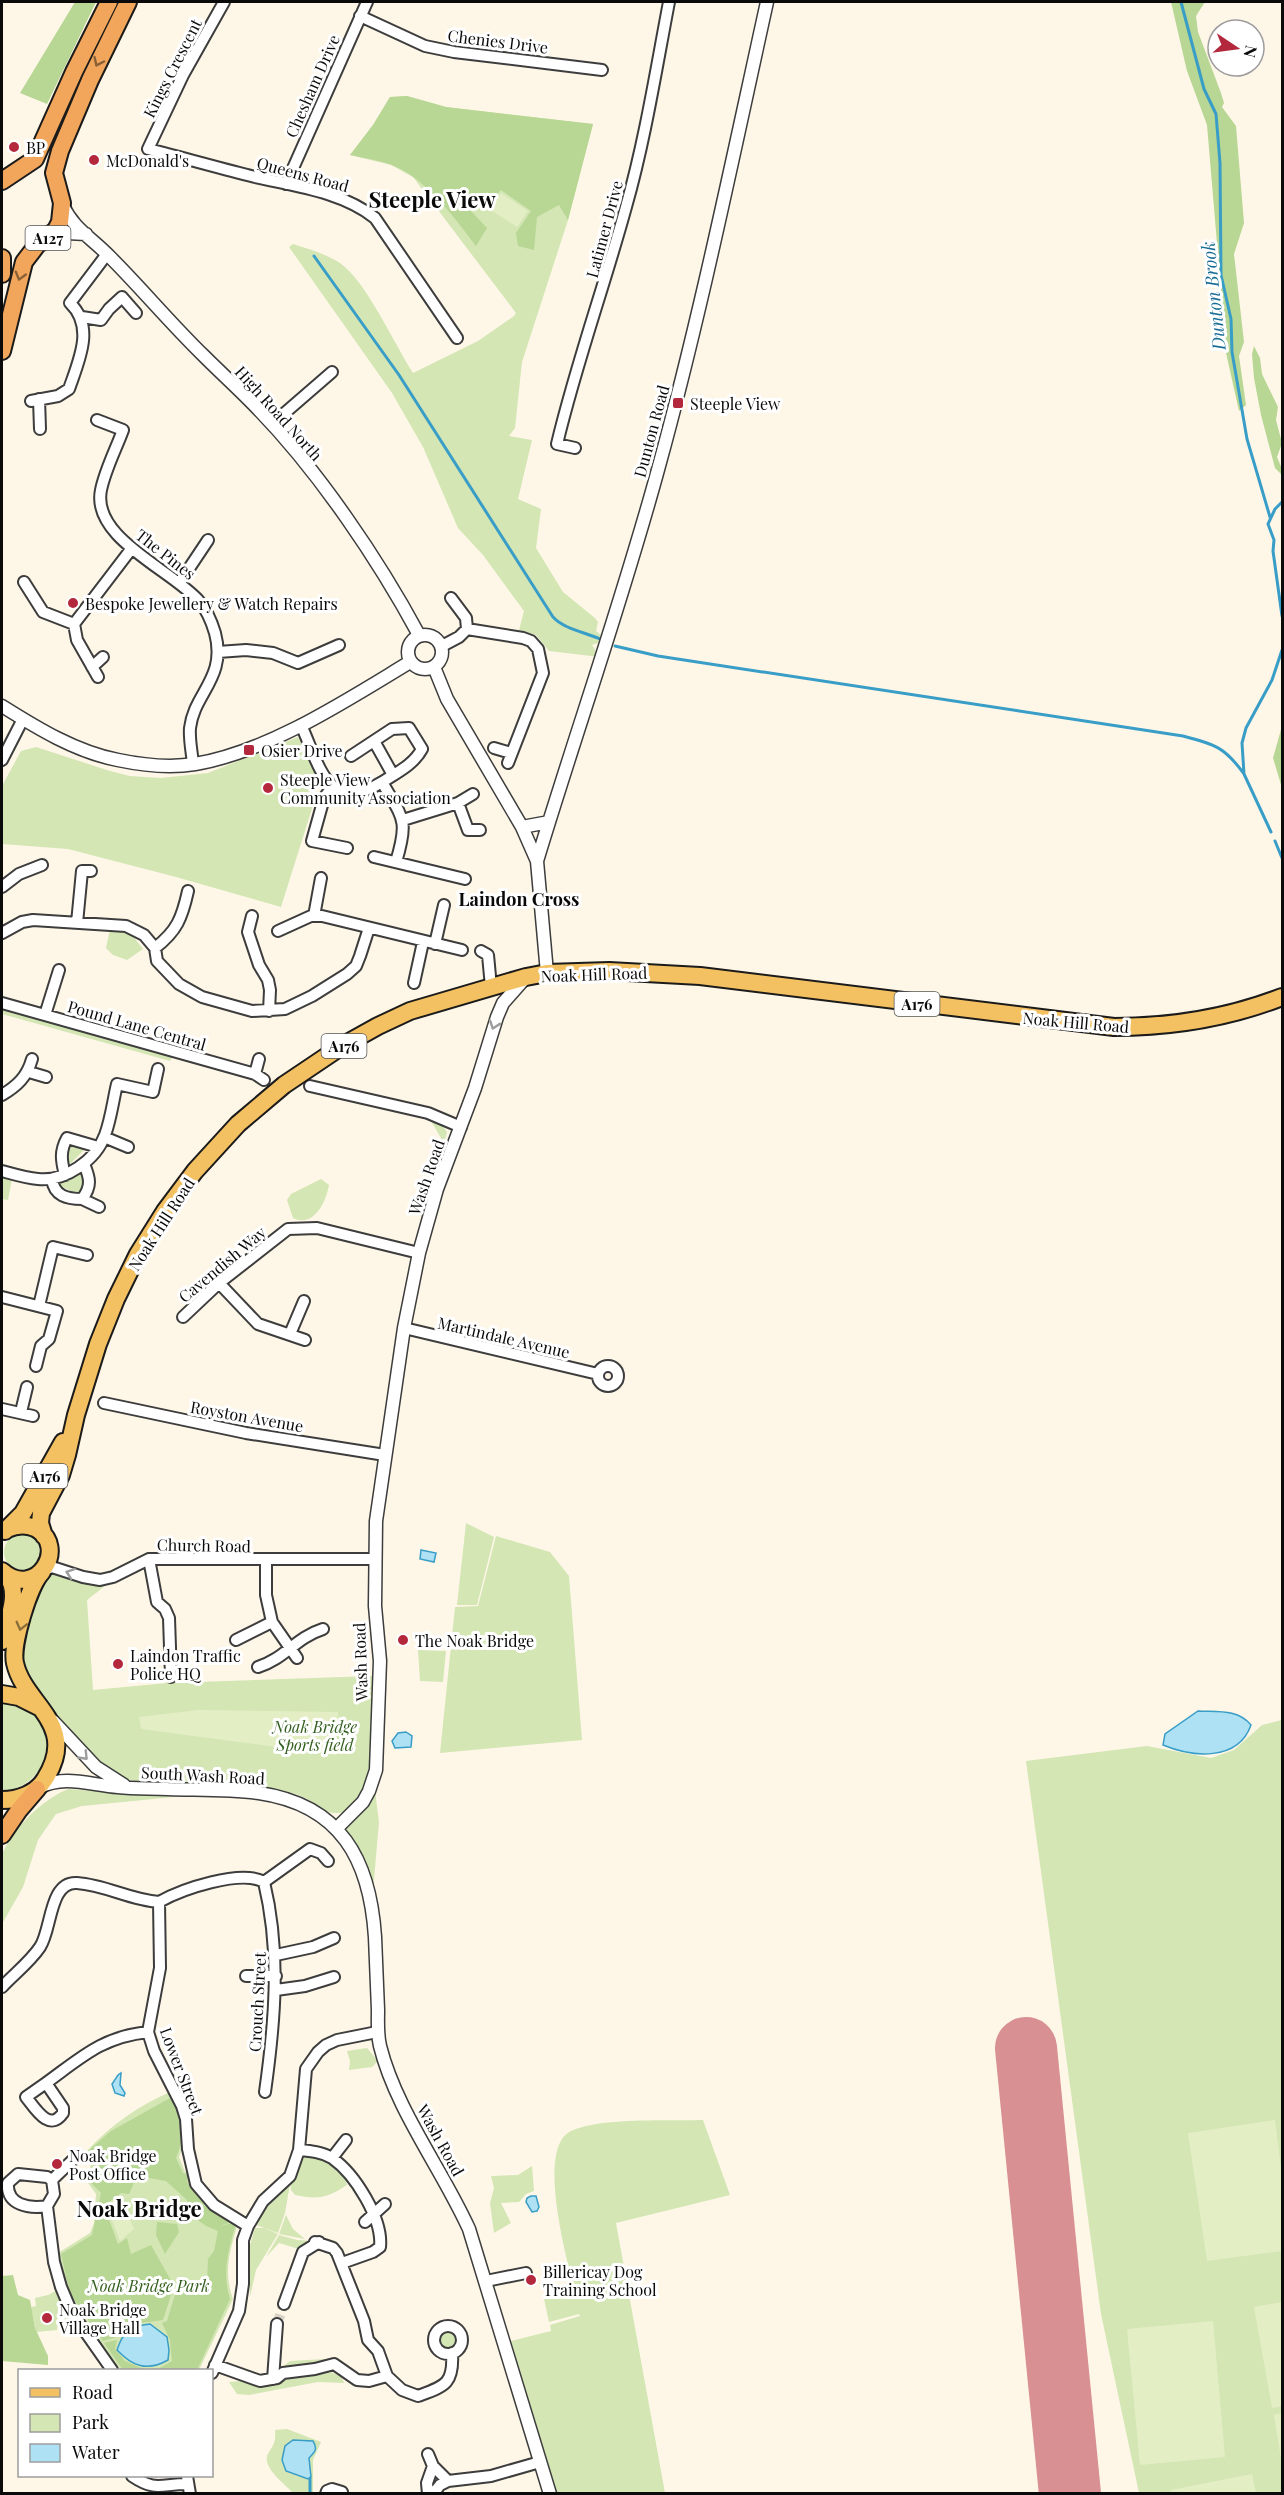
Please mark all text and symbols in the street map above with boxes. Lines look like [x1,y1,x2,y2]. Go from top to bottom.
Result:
street label: Kings Crescent [138,15,206,121]
north arrow [1206,18,1266,78]
street label: Chenies Drive [447,24,549,58]
street label: Chesham Drive [280,31,344,141]
text: N [1239,43,1263,60]
one-way arrow [93,56,105,67]
place label: BP [26,137,45,158]
marker: BP [7,140,21,154]
place label: McDonald's [106,150,189,171]
street label: Queens Road [255,152,351,196]
marker: McDonald's [87,153,101,167]
street label: Latimer Drive [581,178,627,280]
district label: Steeple View [368,184,496,214]
road number: A127 [26,226,70,250]
water label: Dunton Brook [1195,241,1231,352]
one-way arrow [15,270,27,281]
street label: High Road North [231,361,328,465]
street label: Dunton Road [629,382,673,480]
place label: Steeple View [690,393,781,414]
marker: Steeple View [671,396,685,410]
street label: The Pines [132,524,200,584]
place label: Bespoke Jewellery & Watch Repairs [85,593,338,614]
marker: Bespoke Jewellery & Watch Repairs [66,596,80,610]
place label: Osier Drive [261,740,343,761]
marker: Osier Drive [242,743,256,757]
place label: Steeple View Community Association [280,769,451,808]
marker: Steeple View Community Association [261,781,275,795]
district label: Laindon Cross [459,887,579,911]
street label: Noak Hill Road [540,962,648,986]
road number: A176 [894,992,940,1016]
street label: Pound Lane Central [65,995,209,1055]
street label: Noak Hill Road [1022,1007,1130,1037]
one-way arrow [489,1019,502,1030]
road number: A176 [322,1034,366,1058]
street label: Wash Road [403,1136,449,1219]
street label: Noak Hill Road [123,1174,199,1274]
street label: Cavendish Way [174,1221,270,1307]
street label: Martindale Avenue [436,1312,572,1362]
street label: Royston Avenue [189,1396,305,1436]
road number: A176 [22,1464,68,1488]
street label: Church Road [157,1534,251,1556]
one-way arrow [65,1567,76,1580]
one-way arrow [15,1620,28,1630]
street label: Wash Road [348,1622,372,1703]
place label: The Noak Bridge [415,1630,534,1651]
marker: The Noak Bridge [396,1633,410,1647]
place label: Laindon Traffic Police HQ [130,1645,241,1684]
marker: Laindon Traffic Police HQ [111,1657,125,1671]
park label: Noak Bridge Sports field [271,1716,357,1755]
one-way arrow [77,1748,88,1759]
street label: South Wash Road [141,1761,265,1789]
street label: Crouch Street [244,1951,270,2052]
street label: Lower Street [156,2024,208,2118]
street label: Wash Road [412,2100,469,2179]
place label: Noak Bridge Post Office [69,2145,157,2184]
marker: Noak Bridge Post Office [50,2157,64,2171]
district label: Noak Bridge [76,2193,202,2223]
place label: Billericay Dog Training School [543,2261,657,2300]
marker: Billericay Dog Training School [524,2273,538,2287]
park label: Noak Bridge Park [86,2275,210,2296]
place label: Noak Bridge Village Hall [58,2299,147,2338]
marker: Noak Bridge Village Hall [40,2311,54,2325]
legend [18,2369,213,2477]
text: Road [72,2380,113,2404]
text: Park [72,2410,109,2434]
text: Water [71,2440,120,2464]

